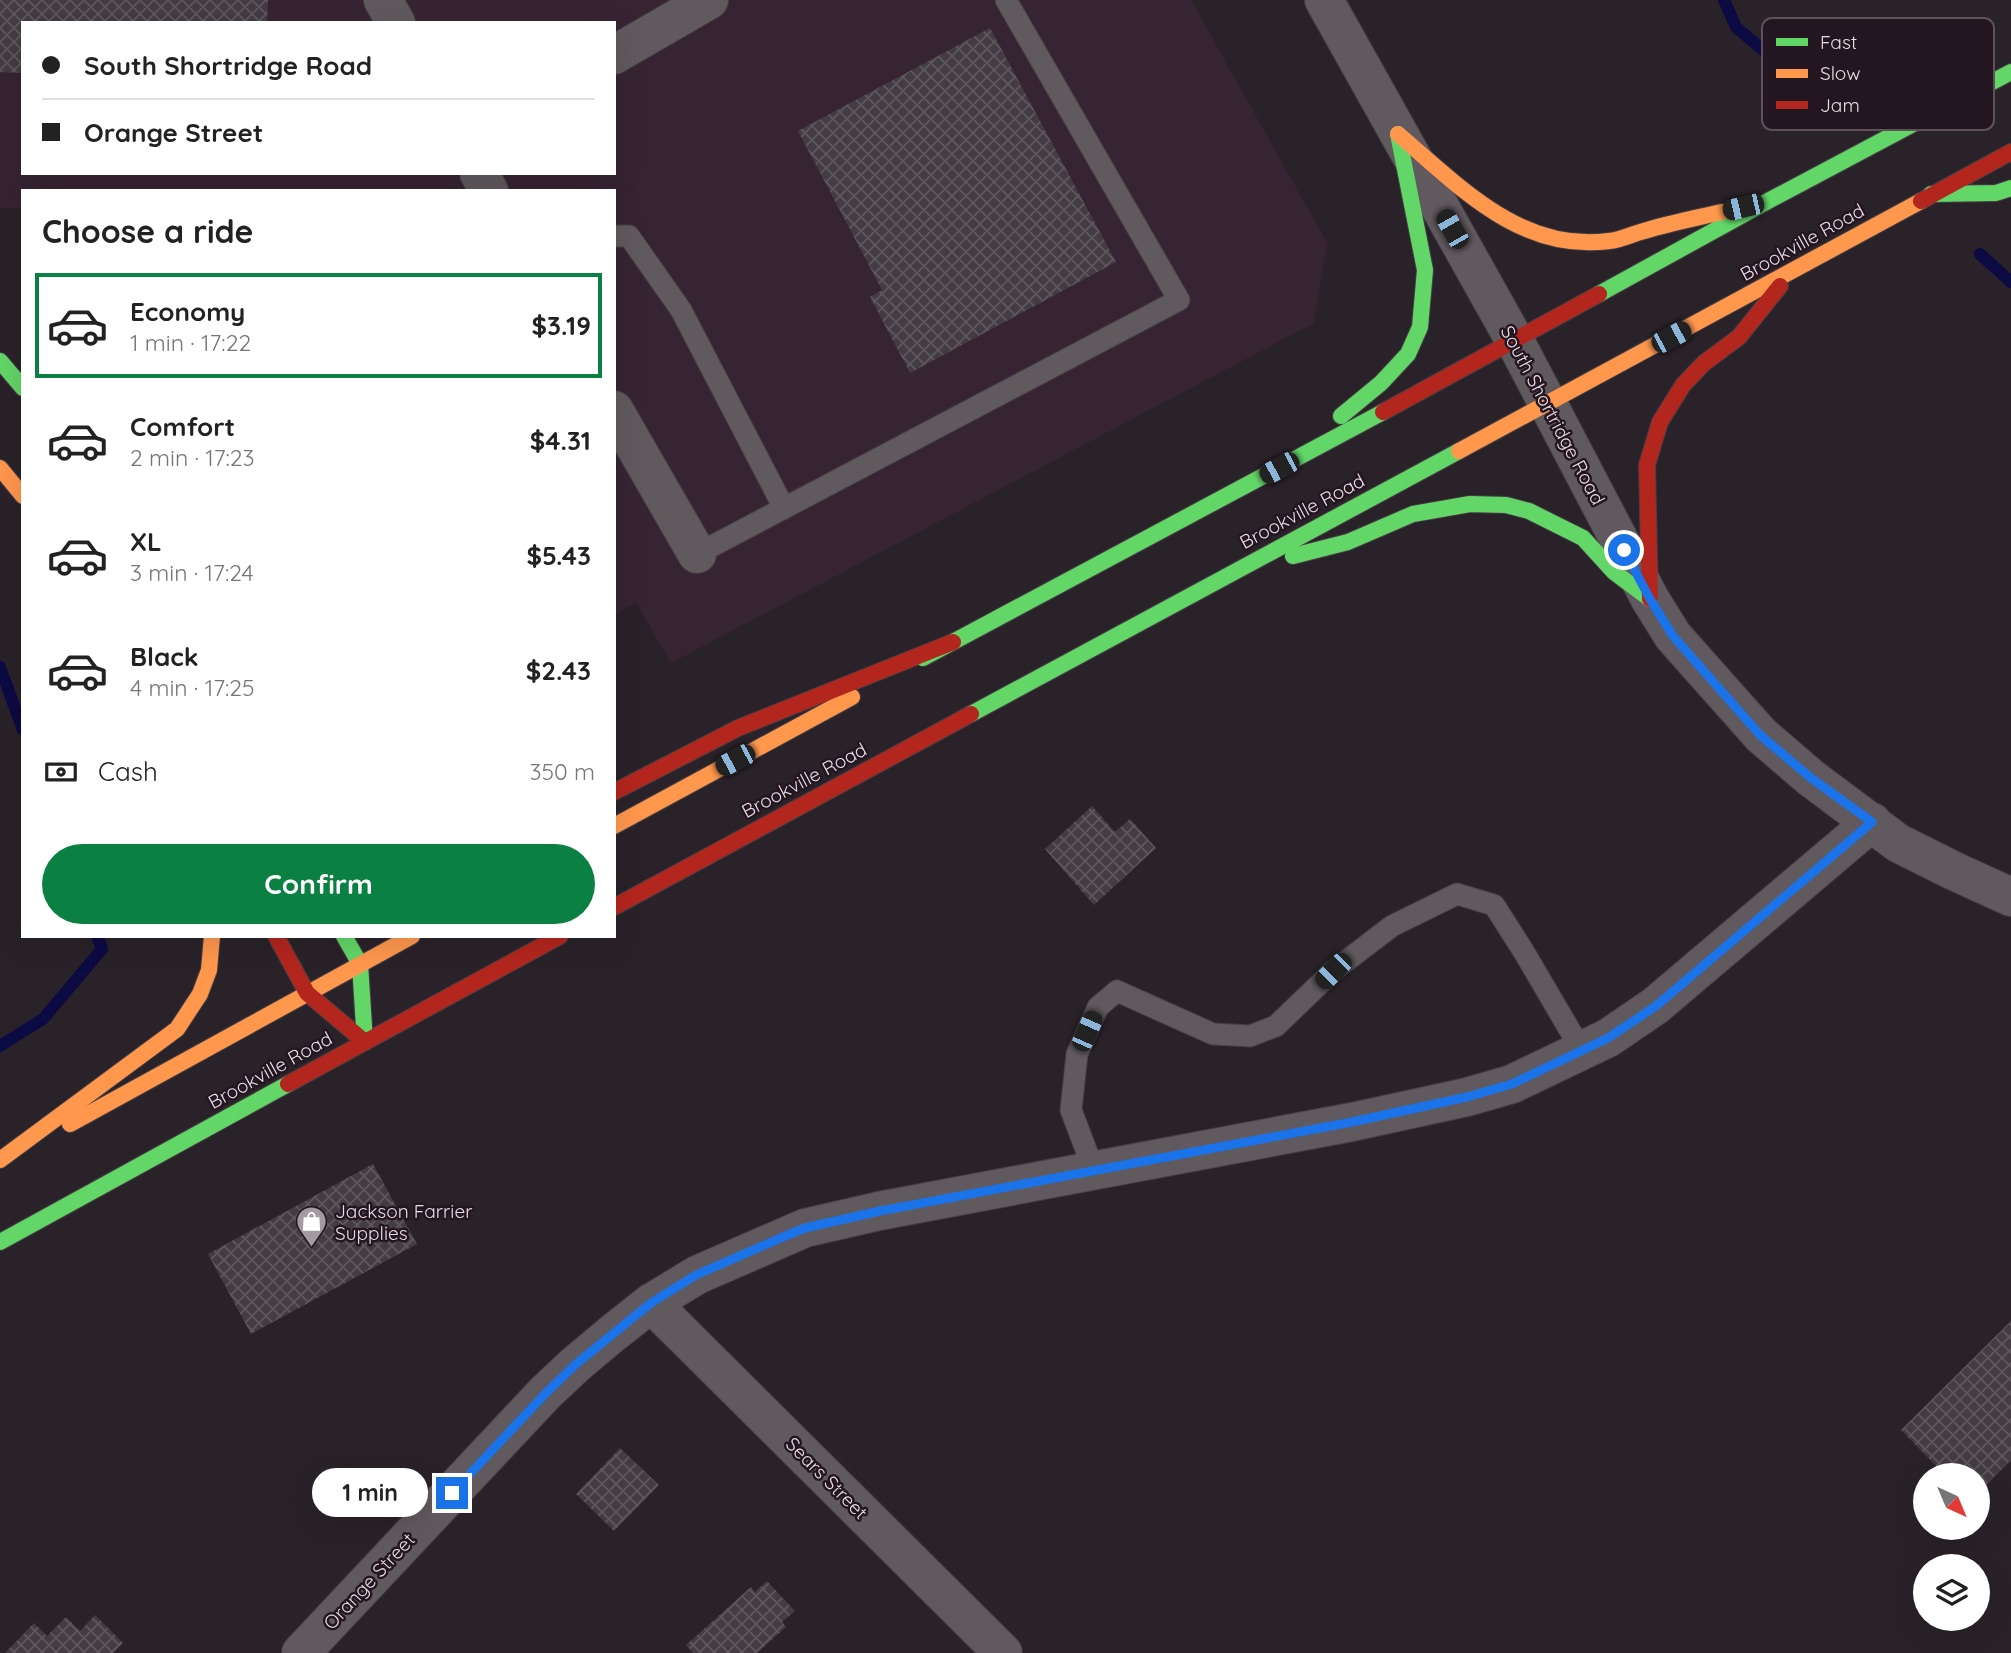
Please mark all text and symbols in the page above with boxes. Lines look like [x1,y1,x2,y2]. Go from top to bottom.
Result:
legend [1762,18,1994,130]
text: Fast [1820,30,1857,54]
text: South Shortridge Road [84,49,372,82]
text: Slow [1820,61,1861,85]
text: Jam [1820,93,1860,117]
text: Orange Street [84,116,263,149]
car [1721,192,1766,222]
street label: Brookville Road [1736,198,1868,286]
car [1433,206,1472,252]
text: Choose a ride [42,211,254,251]
icon: car [46,294,109,357]
text: Economy [130,295,245,328]
text: $3.19 [531,309,591,342]
car [1648,318,1695,356]
street label: South Shortridge Road [1496,321,1610,509]
text: 1 min · 17:22 [130,328,251,357]
icon: car [46,409,109,472]
text: Comfort [130,410,235,443]
text: $4.31 [530,424,591,457]
text: 2 min · 17:23 [130,443,255,472]
car [1256,449,1303,487]
street label: Brookville Road [1235,468,1369,554]
icon: car [46,524,109,587]
text: XL [130,525,162,558]
route start [1608,534,1640,566]
text: $5.43 [527,539,591,572]
text: 3 min · 17:24 [130,558,254,587]
icon: car [46,639,109,702]
text: Black [130,640,199,673]
text: $2.43 [526,654,591,687]
text: 4 min · 17:25 [130,673,255,702]
street label: Brookville Road [737,737,871,823]
car [712,741,759,779]
icon: cash [42,753,80,791]
text: Cash [98,755,158,788]
text: 350 m [529,757,595,786]
button: Confirm [42,844,595,924]
car [1311,949,1356,993]
car [1069,1008,1106,1054]
street label: Brookville Road [204,1026,336,1114]
place label: Jackson Farrier Supplies [335,1199,473,1245]
shop icon: Jackson Farrier Supplies [295,1205,329,1249]
street label: Sears Street [781,1432,873,1524]
north arrow [1913,1463,1990,1540]
map controls [1913,1463,1990,1631]
callout: 1 min [312,1468,428,1518]
route end [436,1477,468,1509]
text: 1 min [342,1478,398,1507]
street label: Orange Street [318,1528,420,1634]
button: layers [1913,1554,1990,1631]

